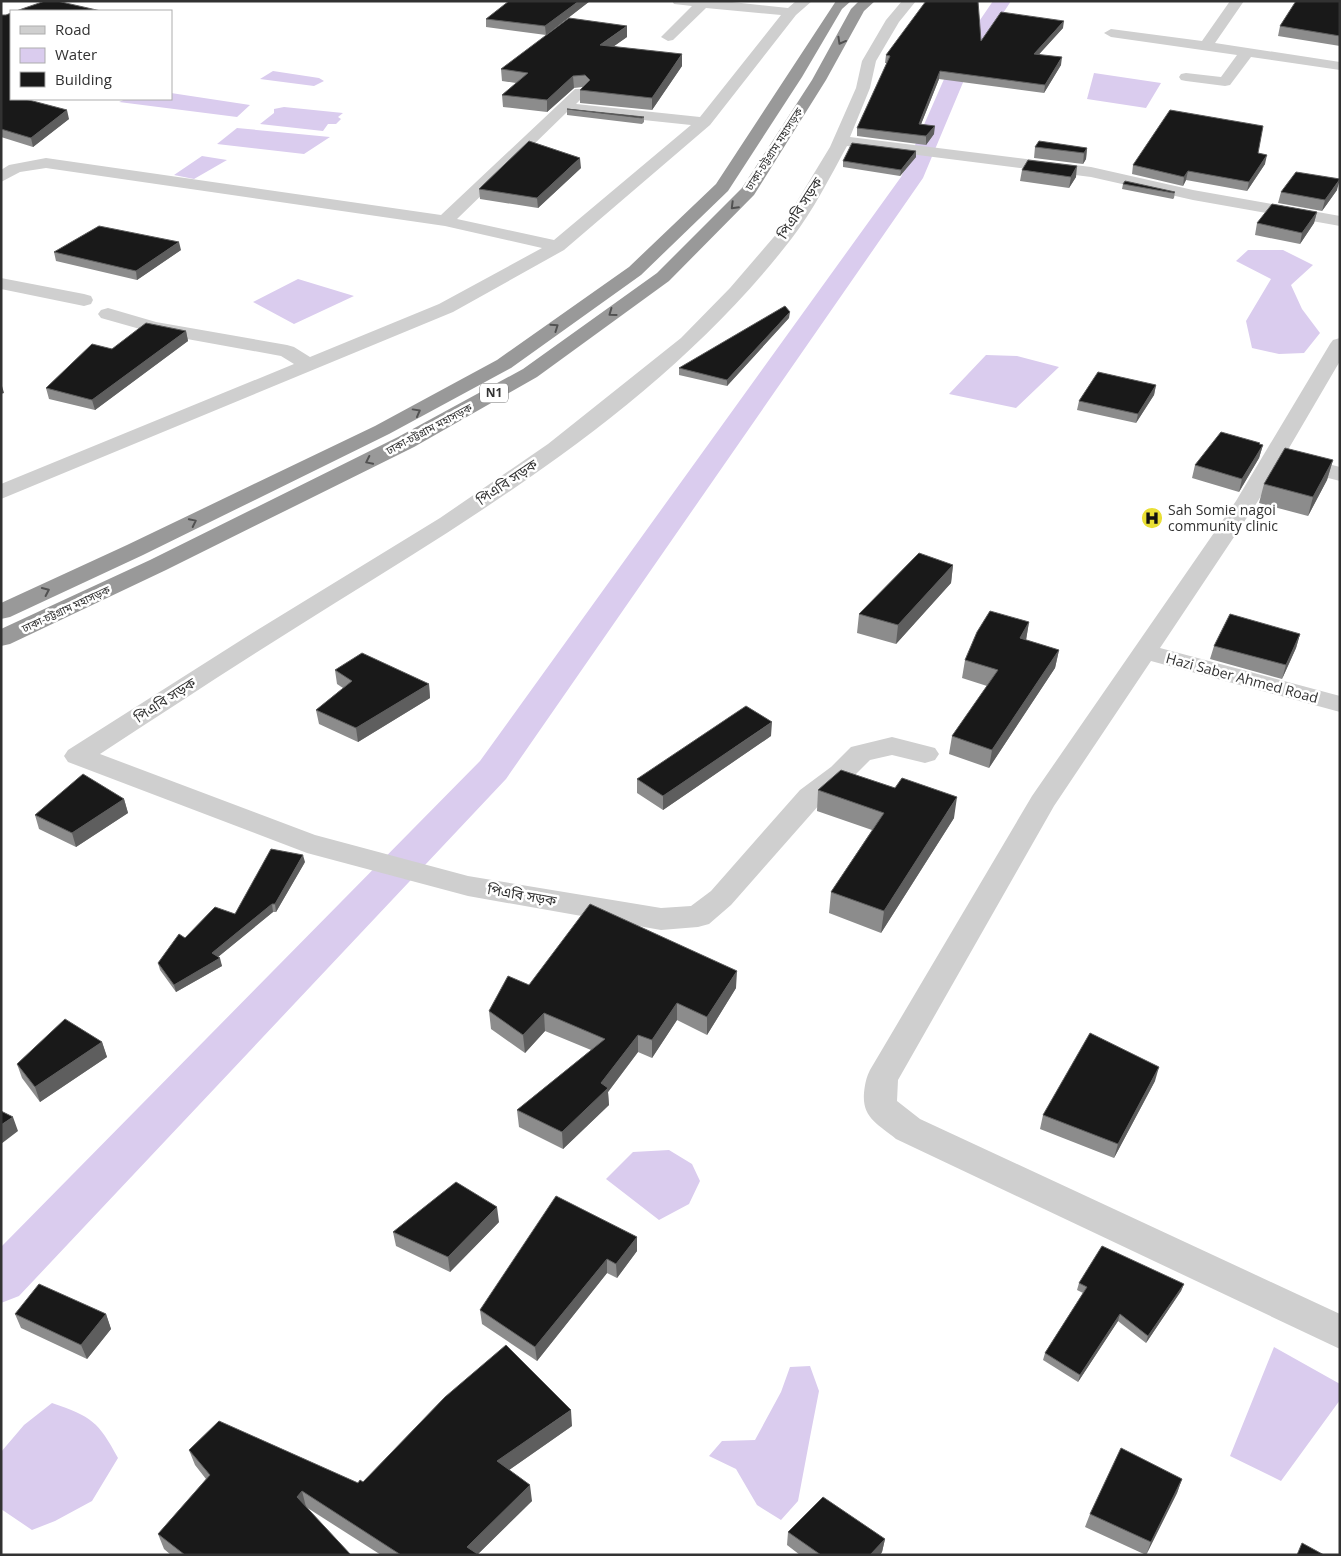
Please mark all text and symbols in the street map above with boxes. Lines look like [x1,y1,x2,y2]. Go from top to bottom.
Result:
legend [10,10,172,100]
text: Road [55,19,91,39]
one-way arrow [837,35,847,44]
text: Water [55,44,97,64]
text: Building [55,69,112,89]
street label: ঢাকা-চট্টগ্রাম মহাসড়ক [741,104,806,194]
street label: পিএবি সড়ক [772,173,827,243]
one-way arrow [730,200,739,209]
one-way arrow [608,307,618,316]
one-way arrow [550,324,559,333]
road number: N1 [480,383,508,402]
street label: ঢাকা-চট্টগ্রাম মহাসড়ক [382,399,475,458]
one-way arrow [411,408,420,418]
street label: পিএবি সড়ক [472,454,541,510]
one-way arrow [365,455,374,465]
place label: Sah Somie nagoi community clinic [1168,500,1278,535]
hospital icon: Sah Somie nagoi community clinic [1140,506,1164,530]
one-way arrow [188,518,197,529]
street label: ঢাকা-চট্টগ্রাম মহাসড়ক [18,581,112,636]
one-way arrow [41,587,50,598]
street label: Hazi Saber Ahmed Road [1164,648,1320,707]
street label: পিএবি সড়ক [129,672,200,727]
street label: পিএবি সড়ক [485,879,559,910]

